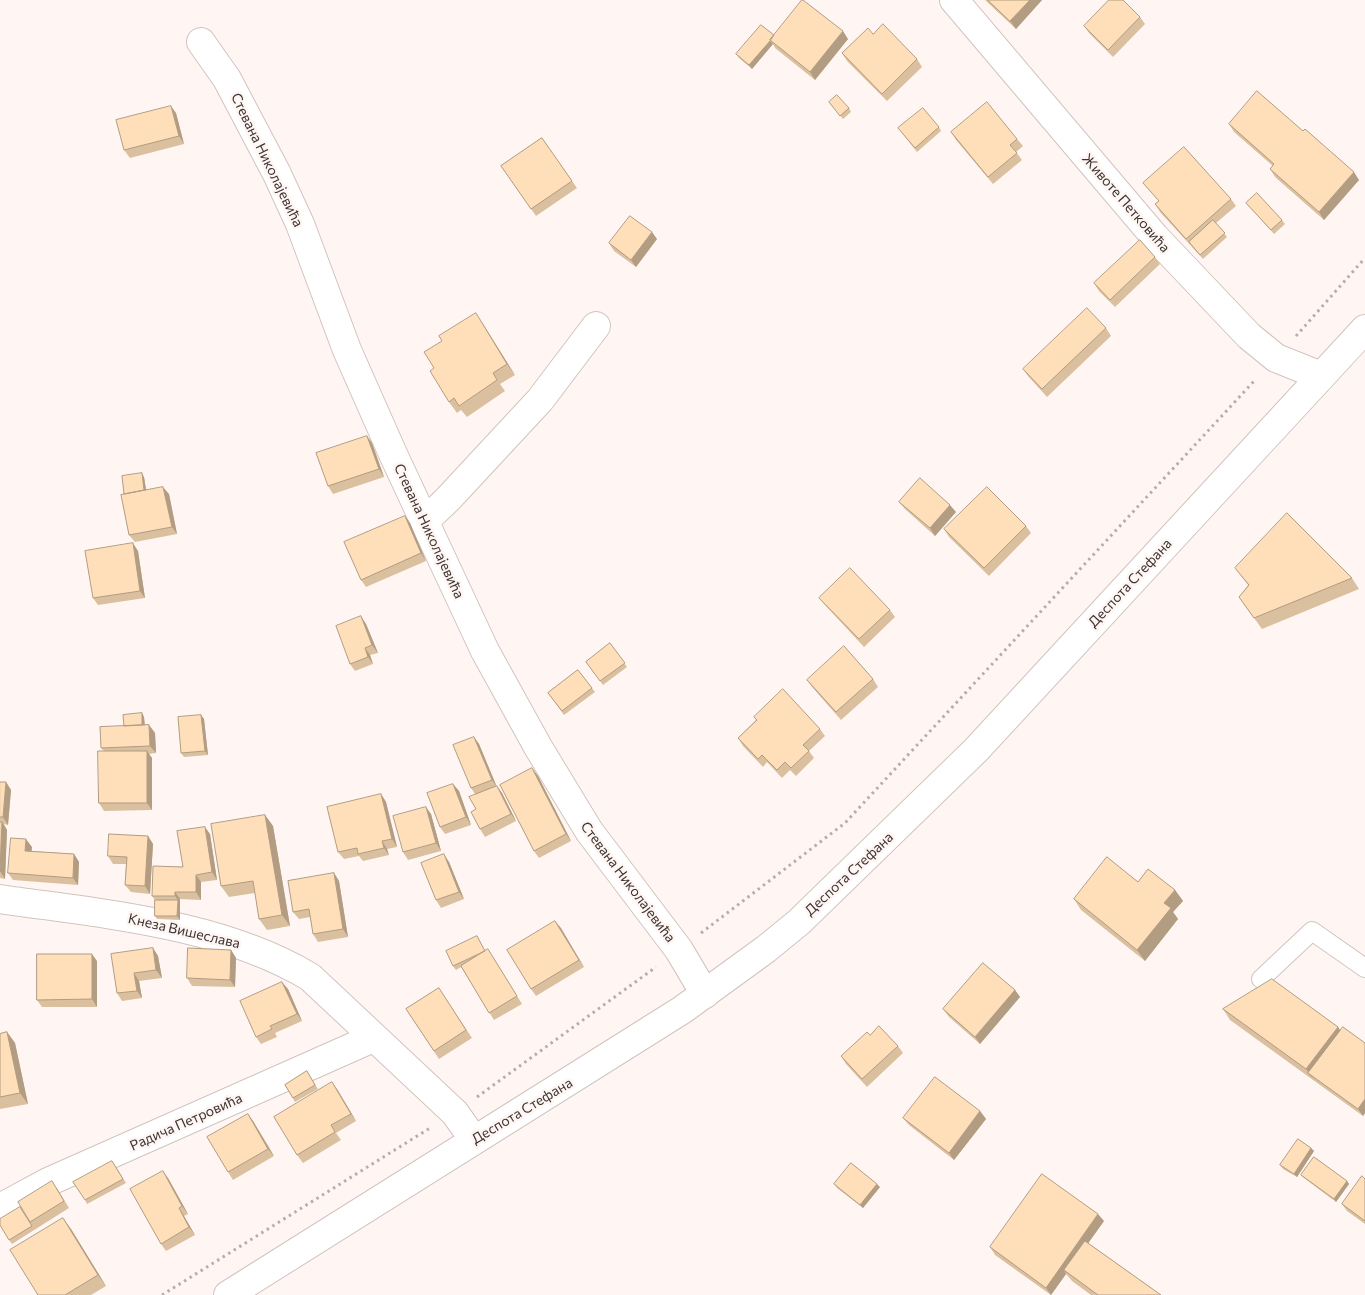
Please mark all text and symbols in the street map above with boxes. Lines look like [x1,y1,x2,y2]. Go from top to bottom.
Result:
street label: Стевана Николајевића [227,90,307,230]
street label: Животе Петковића [1079,150,1173,256]
street label: Стевана Николајевића [390,461,468,601]
street label: Деспота Стефана [1085,535,1175,631]
street label: Стевана Николајевића [577,818,679,946]
street label: Деспота Стефана [801,829,897,919]
street label: Кнеза Вишеслава [126,910,242,952]
street label: Деспота Стефана [468,1074,576,1148]
street label: Радича Петровића [127,1090,245,1154]

